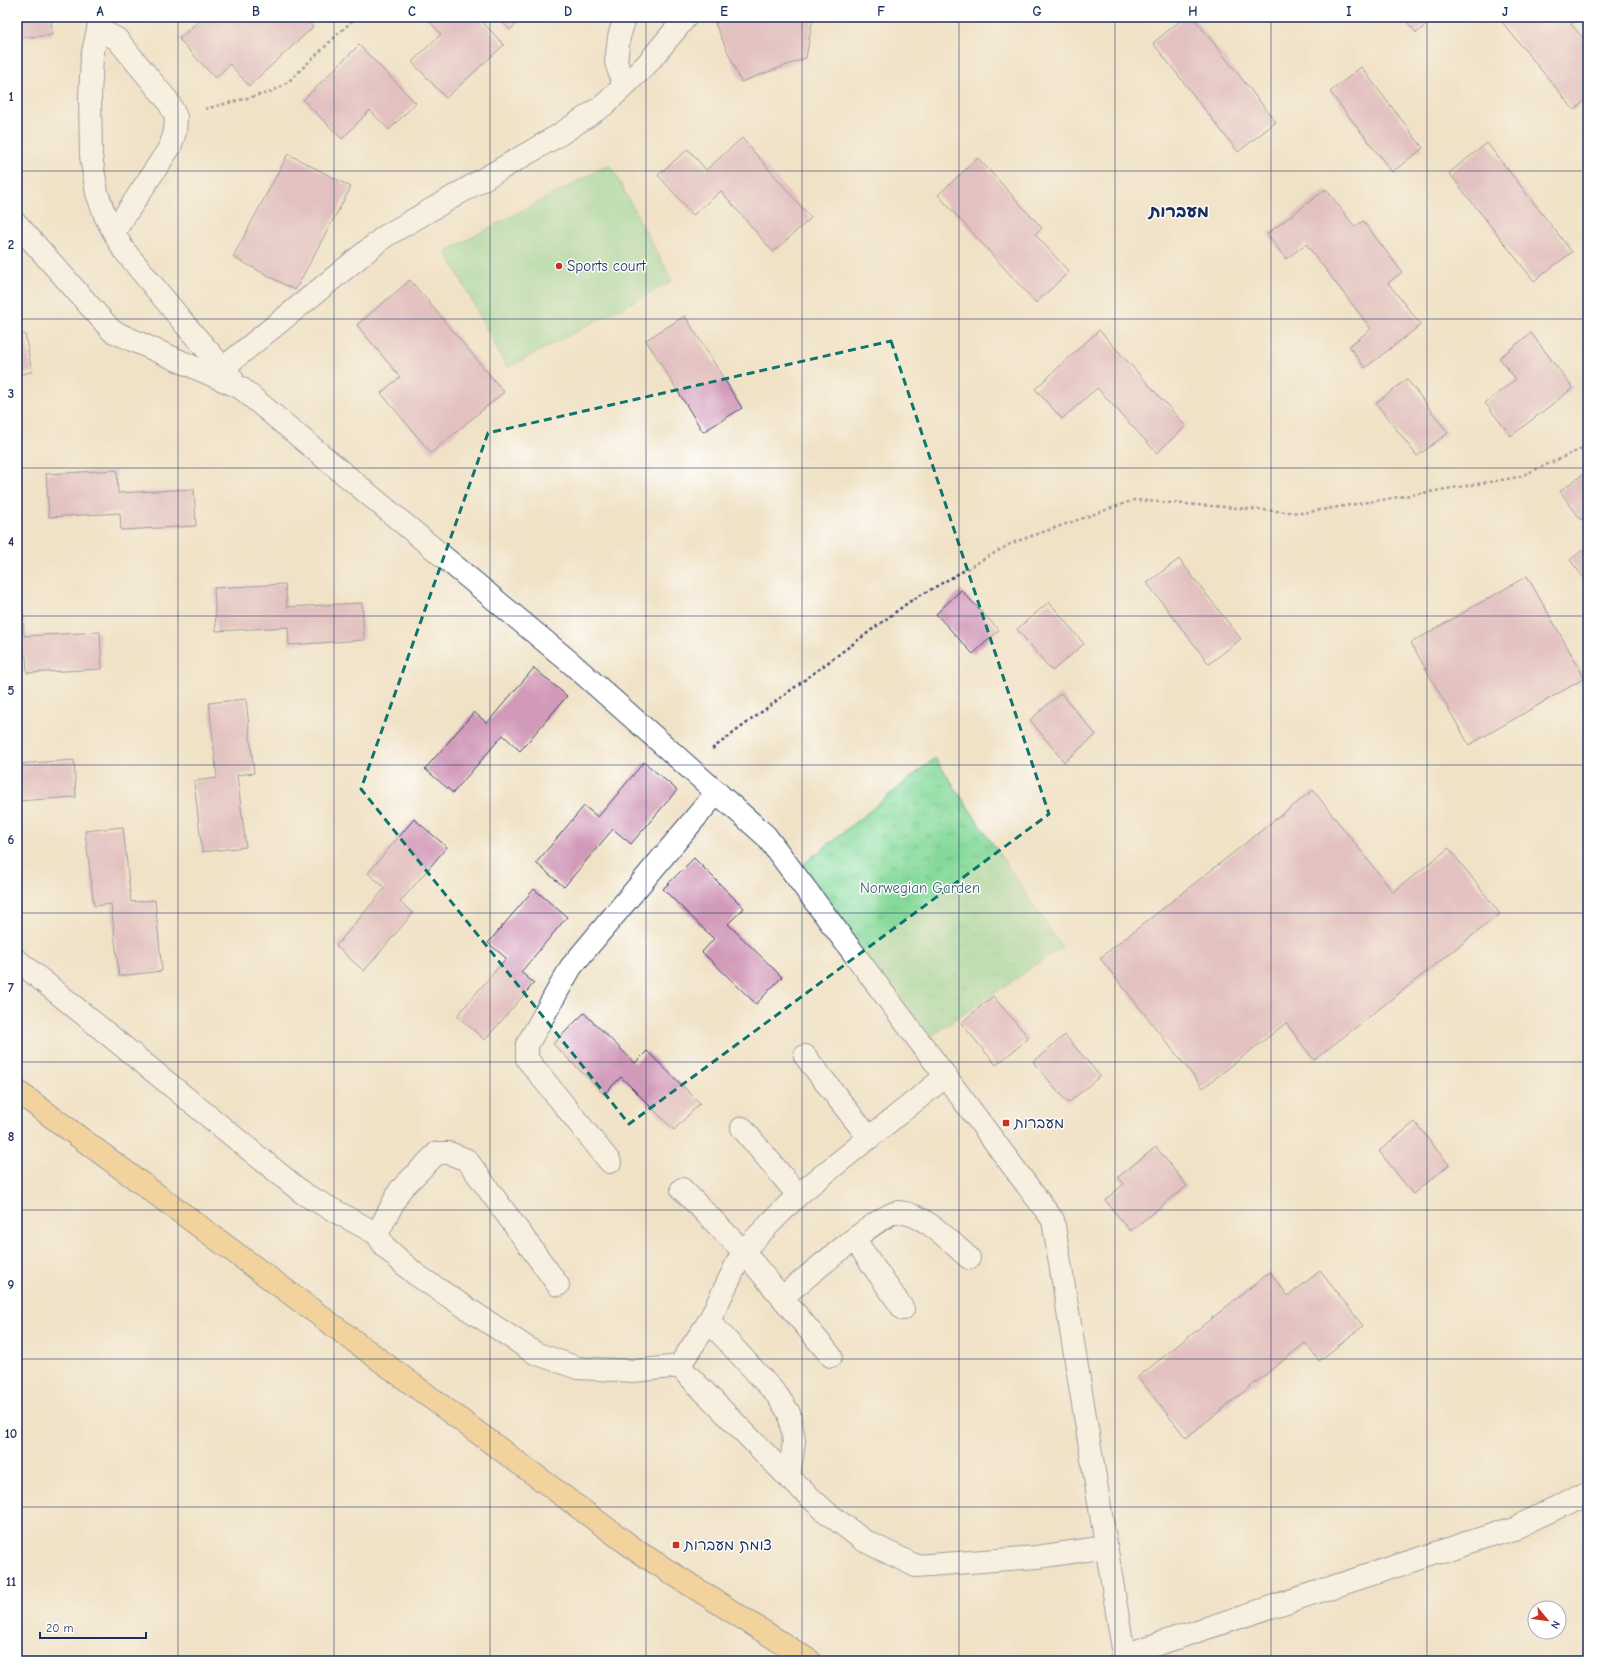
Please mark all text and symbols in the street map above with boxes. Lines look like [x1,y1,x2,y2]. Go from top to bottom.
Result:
text: A [96,4,104,19]
text: B [252,4,260,19]
text: C [408,4,416,19]
text: D [564,4,572,19]
text: E [720,4,728,19]
text: F [877,4,885,19]
text: G [1032,4,1042,19]
text: H [1188,4,1198,19]
text: I [1346,4,1352,19]
text: J [1502,4,1508,19]
text: 1 [8,89,14,104]
district label: מעברות [1147,202,1209,221]
text: 2 [8,237,14,252]
place label: Sports court [567,257,646,275]
marker: Sports court [554,261,564,271]
text: 3 [8,386,14,401]
text: 4 [8,534,14,549]
text: 5 [8,683,15,698]
text: 6 [8,832,15,847]
park label: Norwegian Garden [860,879,980,897]
text: 7 [8,980,14,995]
place label: מעברות [1013,1114,1064,1132]
marker: מעברות [1001,1118,1011,1128]
text: 8 [8,1129,14,1144]
text: 9 [8,1277,15,1292]
text: 10 [5,1426,17,1441]
place label: צומת מעברות [683,1536,772,1554]
marker: צומת מעברות [671,1540,681,1550]
text: 11 [6,1574,16,1589]
north arrow [1527,1600,1567,1640]
scale bar [40,1614,146,1640]
text: N [1548,1618,1563,1631]
text: 20 m [46,1621,74,1635]

